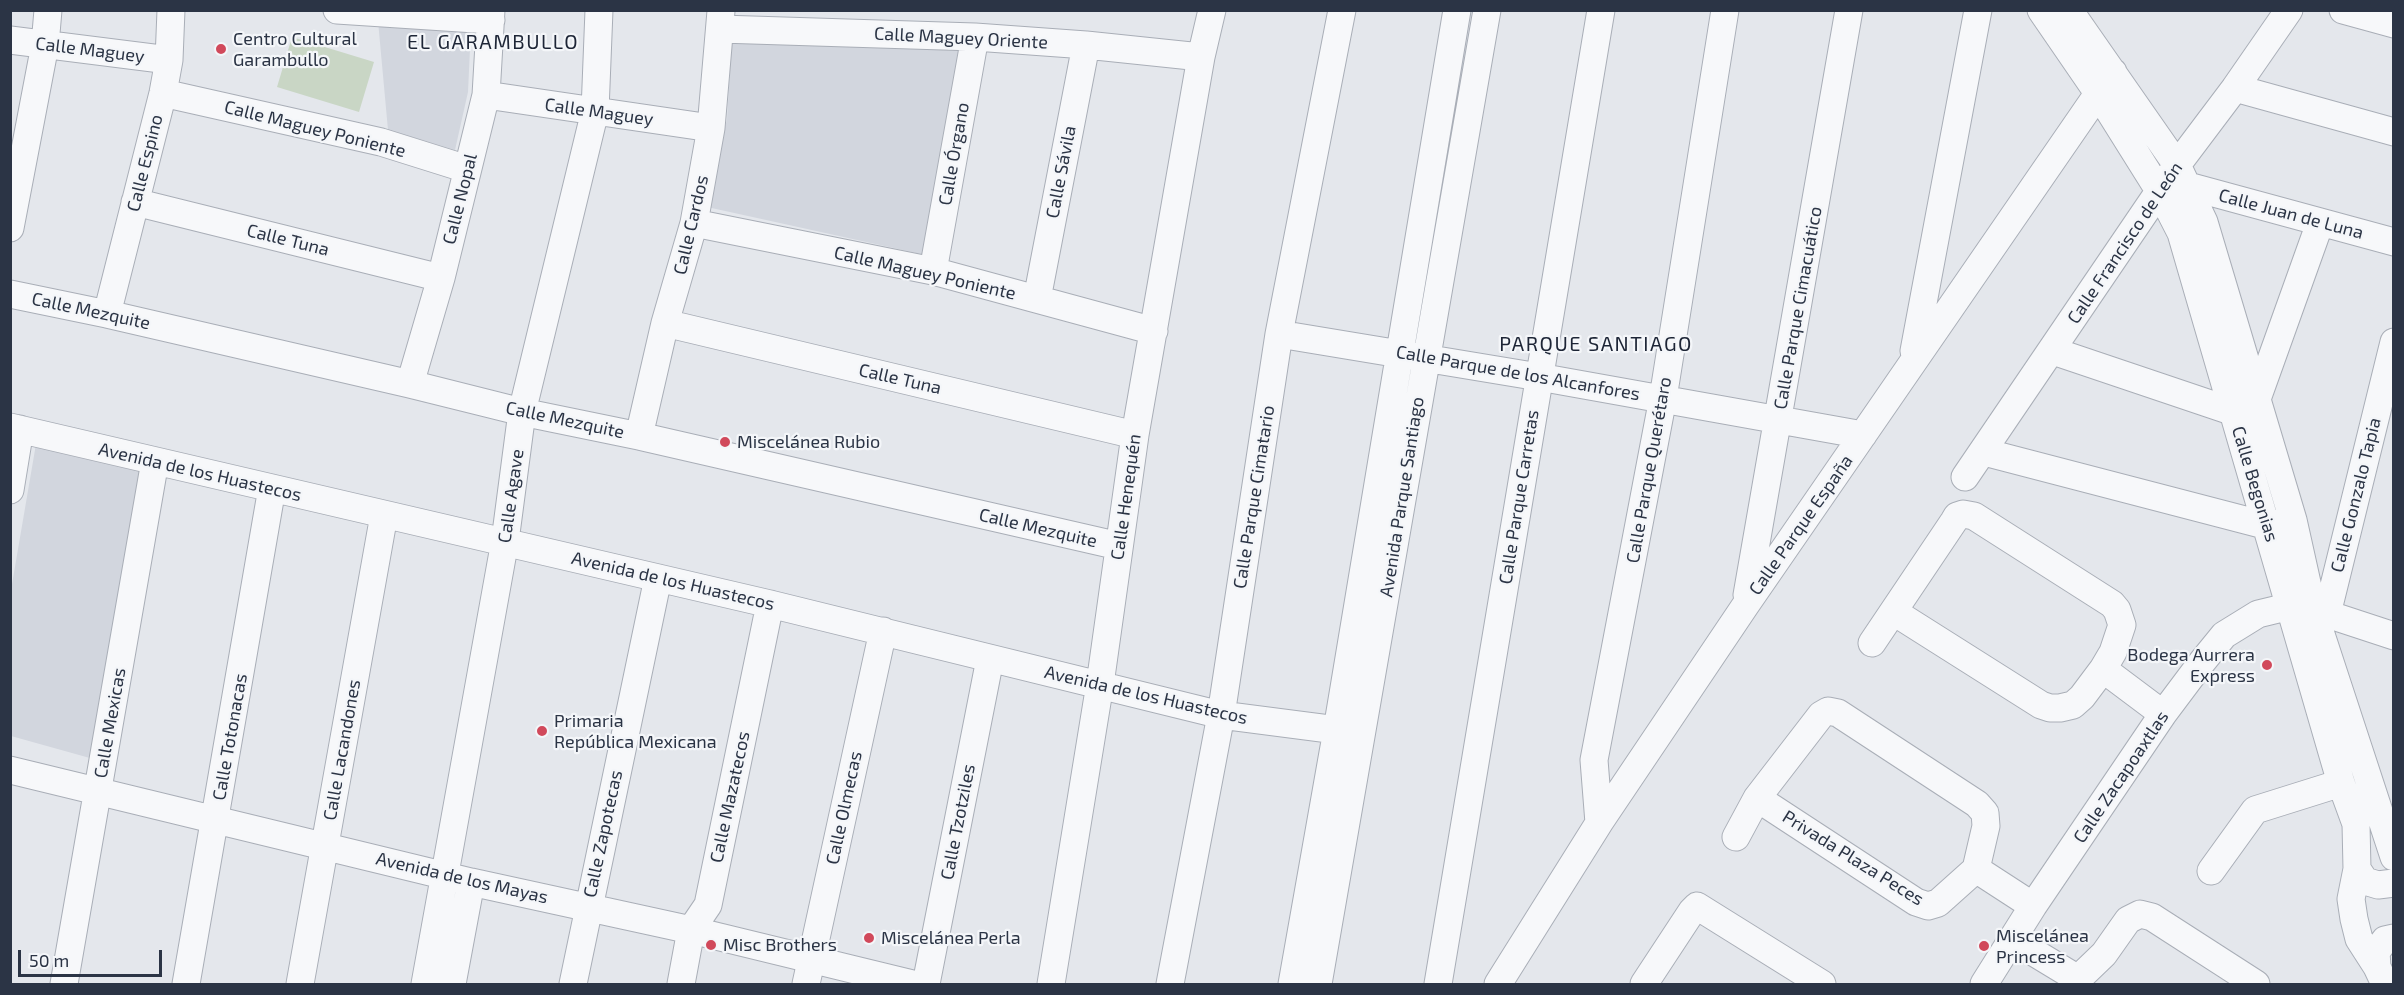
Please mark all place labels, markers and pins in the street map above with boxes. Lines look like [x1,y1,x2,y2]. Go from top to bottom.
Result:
place label: Centro Cultural Garambullo [233,28,357,70]
marker: Centro Cultural Garambullo [214,42,228,56]
place label: Miscelánea Rubio [737,431,880,453]
marker: Miscelánea Rubio [718,435,732,449]
place label: Bodega Aurrera Express [2127,644,2255,686]
marker: Bodega Aurrera Express [2260,658,2274,672]
place label: Primaria República Mexicana [554,710,717,752]
marker: Primaria República Mexicana [535,724,549,738]
place label: Miscelánea Princess [1996,925,2089,968]
place label: Miscelánea Perla [881,927,1021,949]
marker: Miscelánea Perla [862,931,876,945]
place label: Misc Brothers [723,934,837,956]
marker: Misc Brothers [704,938,718,952]
marker: Miscelánea Princess [1977,939,1991,953]

